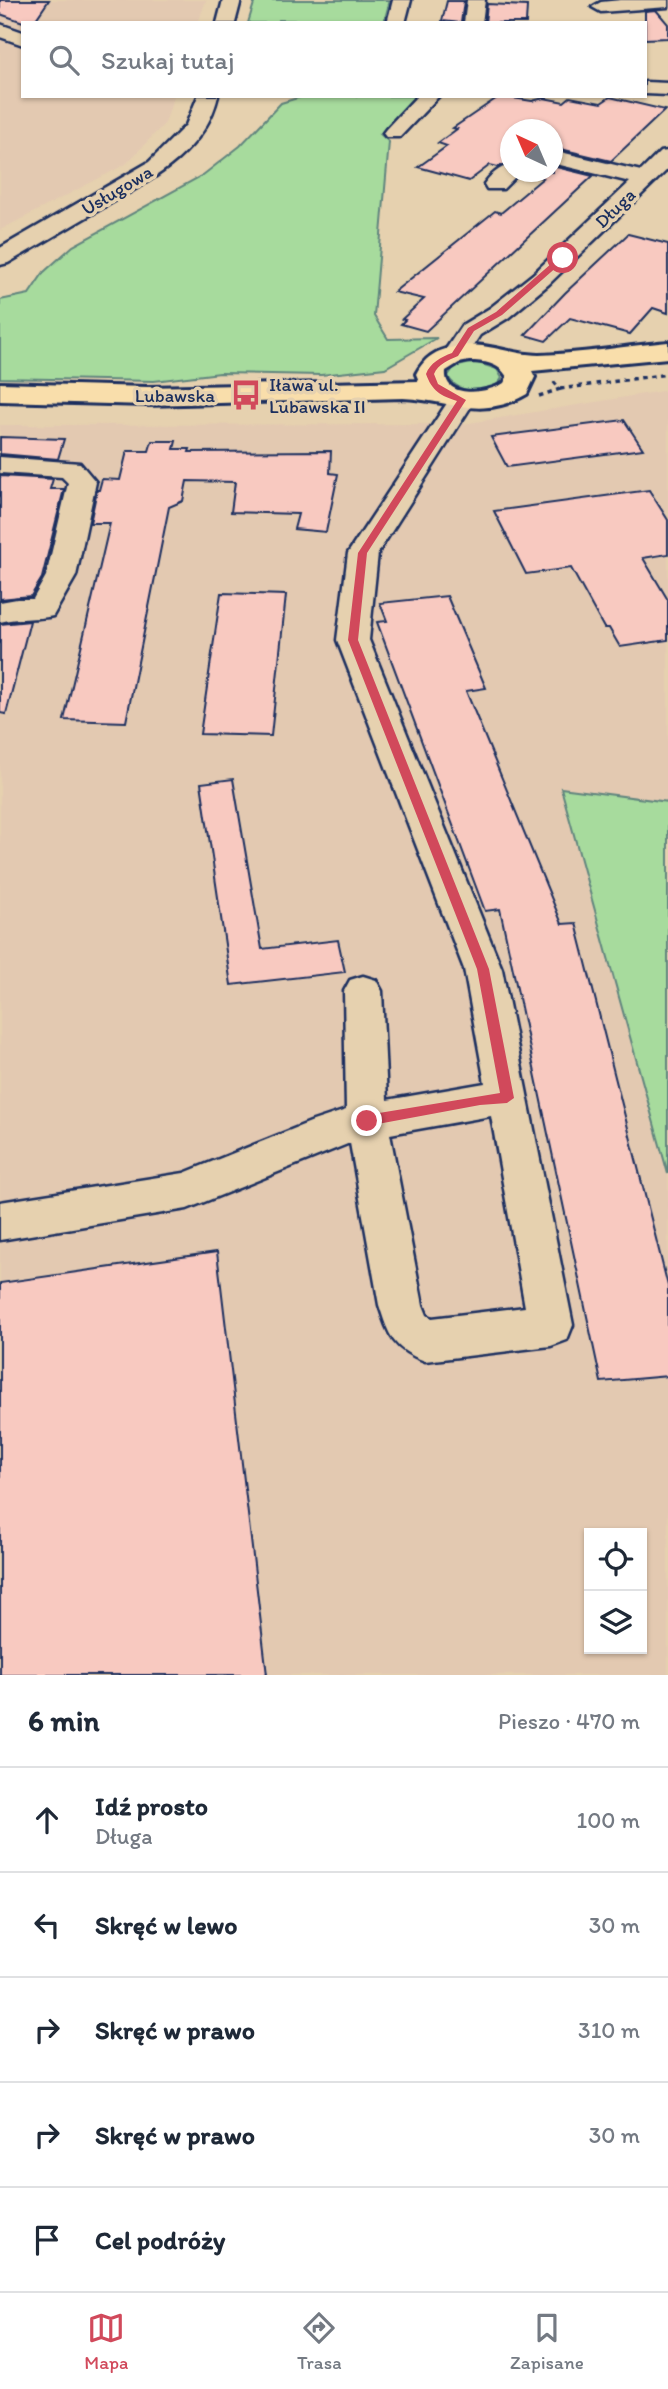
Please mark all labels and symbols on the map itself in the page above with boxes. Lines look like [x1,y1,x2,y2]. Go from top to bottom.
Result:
north arrow [500,119,563,182]
street label: Usługowa [77,160,157,220]
street label: Długa [590,183,640,233]
route start [547,242,578,273]
place label: Iława ul. Lubawska II [269,373,366,418]
bus stop icon: Iława ul. Lubawska II [229,378,263,412]
street label: Lubawska [135,384,215,407]
route end [351,1105,382,1136]

